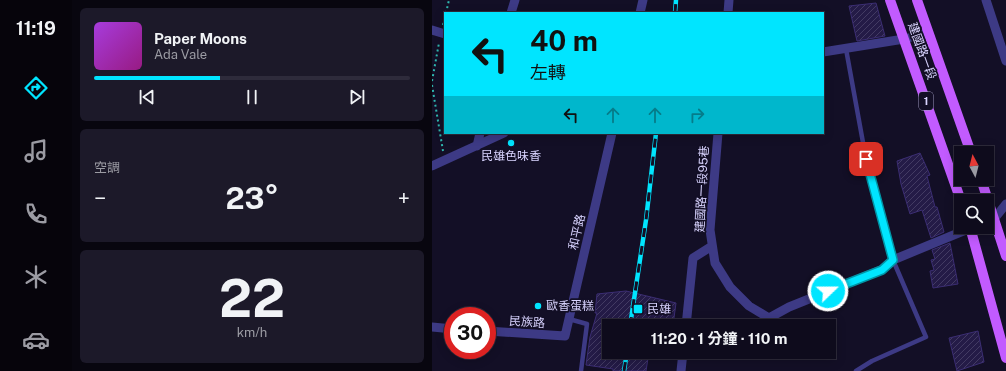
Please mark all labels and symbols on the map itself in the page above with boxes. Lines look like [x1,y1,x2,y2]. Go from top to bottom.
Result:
street label: 建國路一段 [905,20,939,82]
road number: 1 [919,92,933,110]
marker: 民雄色味香 [506,138,516,148]
pin [849,142,883,176]
street label: 建國路一段95巷 [693,145,711,233]
north arrow [954,146,994,186]
place label: 民雄色味香 [481,149,541,163]
street label: 和平路 [566,213,588,251]
position arrow [807,270,849,312]
place label: 歐香蛋糕 [546,299,594,313]
marker: 歐香蛋糕 [533,301,543,311]
place label: 民雄 [647,302,671,316]
marker: 民雄 [632,303,644,315]
speed limit sign: 30 [444,307,496,359]
street label: 民族路 [509,314,545,330]

